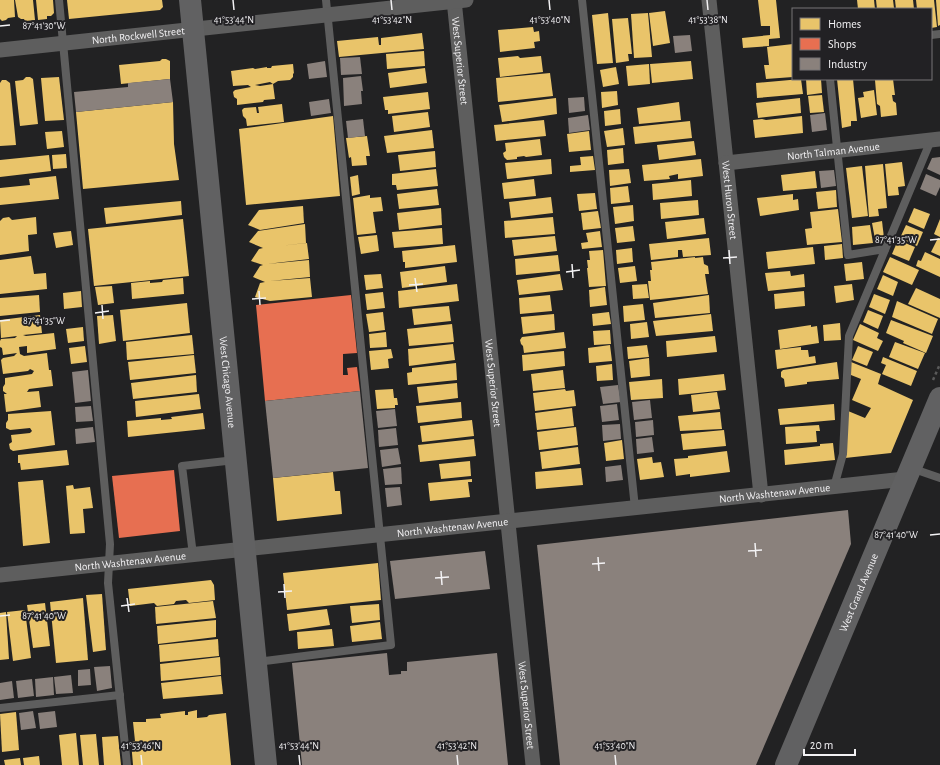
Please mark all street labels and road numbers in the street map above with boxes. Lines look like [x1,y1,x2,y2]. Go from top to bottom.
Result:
street label: West Superior Street [450,16,470,106]
street label: North Rockwell Street [91,25,186,46]
street label: North Talman Avenue [786,141,880,162]
street label: West Huron Street [720,160,739,240]
street label: West Chicago Avenue [217,336,237,428]
street label: West Superior Street [483,339,503,428]
street label: North Washtenaw Avenue [719,482,831,505]
street label: North Washtenaw Avenue [396,516,509,539]
street label: North Washtenaw Avenue [74,550,186,573]
street label: West Grand Avenue [837,552,880,634]
street label: West Superior Street [516,661,536,750]

